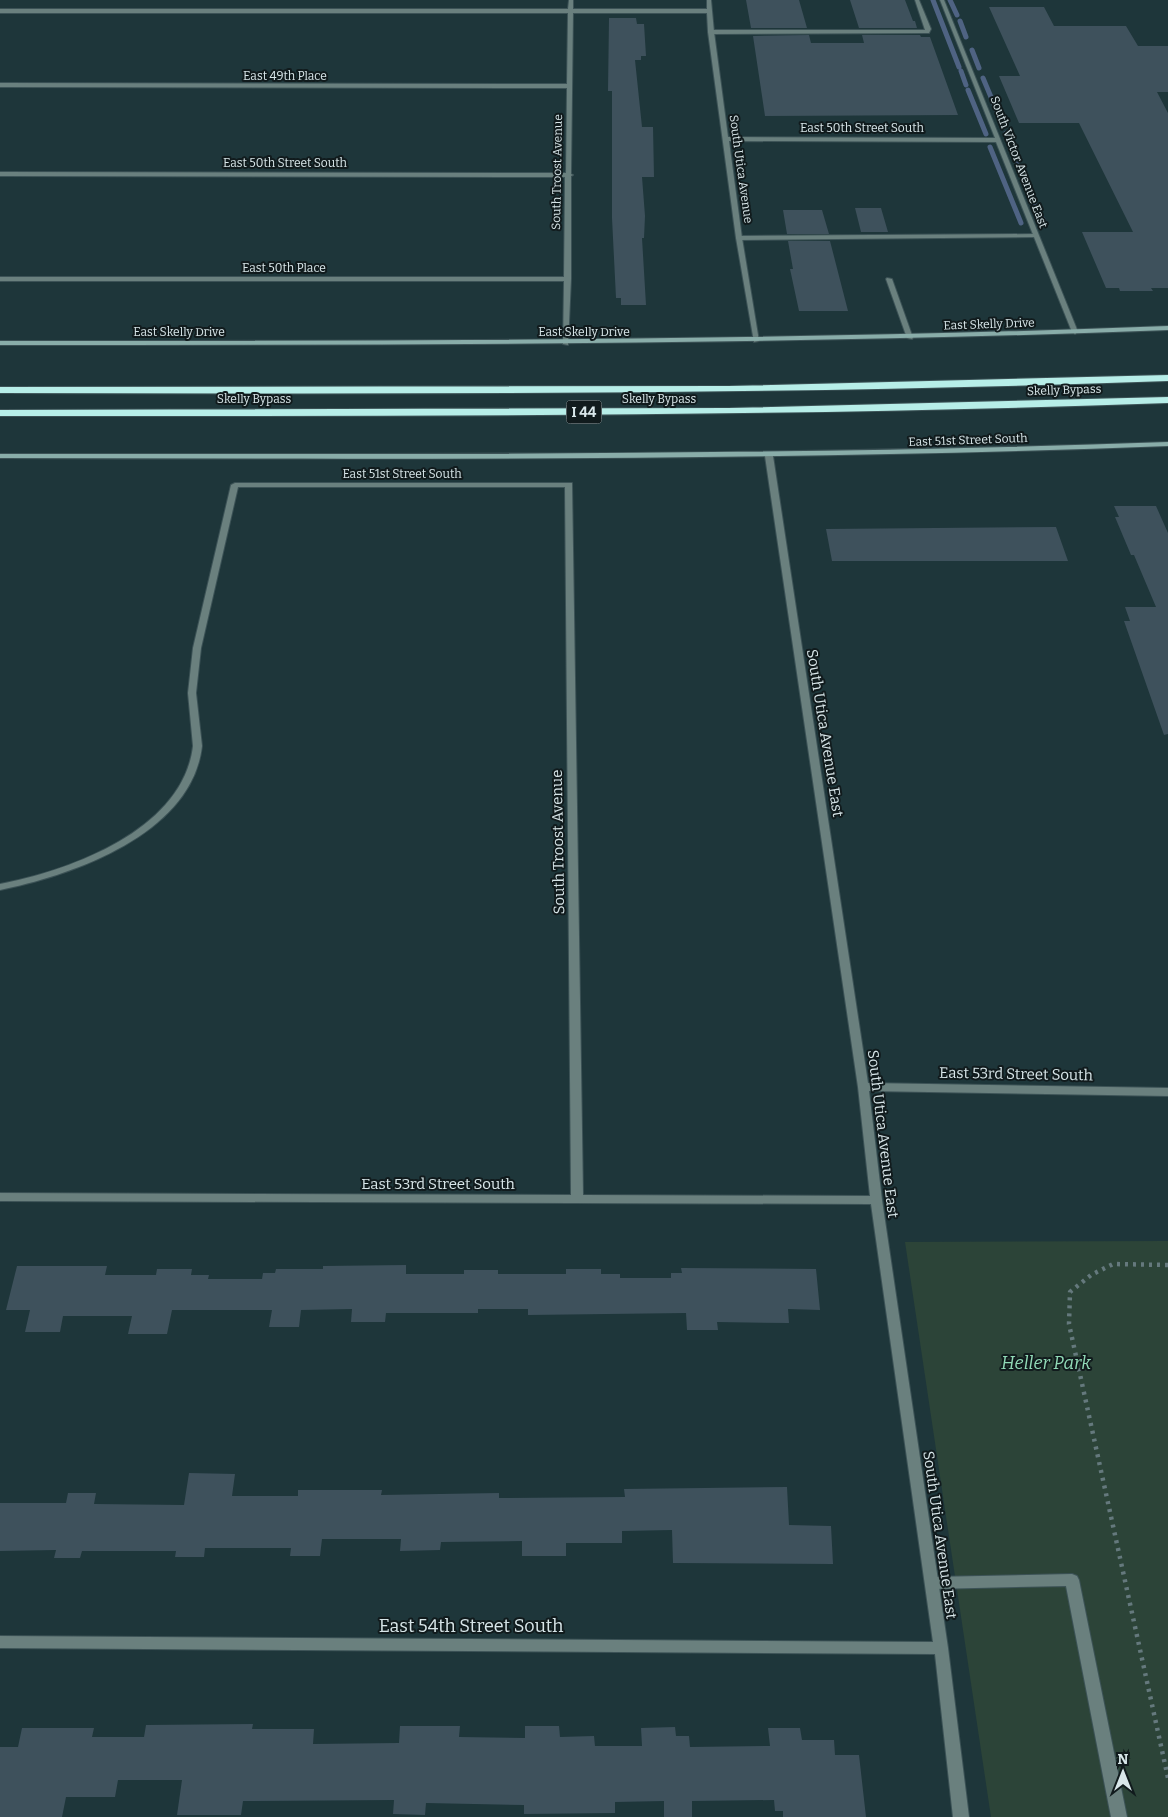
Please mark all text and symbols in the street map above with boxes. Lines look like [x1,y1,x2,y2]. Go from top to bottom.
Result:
street label: East 49th Place [243,69,327,83]
street label: South Victor Avenue East [987,94,1051,230]
street label: South Troost Avenue [549,114,565,230]
street label: South Utica Avenue [726,114,756,224]
street label: East 50th Street South [800,121,924,135]
street label: East 50th Street South [223,156,347,170]
street label: East 50th Place [242,261,326,275]
street label: East Skelly Drive [943,315,1035,333]
street label: East Skelly Drive [133,325,225,339]
street label: East Skelly Drive [538,325,630,339]
street label: Skelly Bypass [1027,382,1102,398]
street label: Skelly Bypass [217,392,292,406]
street label: Skelly Bypass [622,392,697,406]
road number: I 44 [566,401,602,424]
street label: East 51st Street South [908,431,1028,449]
street label: East 51st Street South [342,467,462,481]
street label: South Utica Avenue East [803,648,847,819]
street label: South Troost Avenue [548,770,568,914]
street label: South Utica Avenue East [864,1049,902,1220]
street label: East 53rd Street South [939,1064,1094,1084]
street label: East 53rd Street South [361,1175,515,1193]
park label: Heller Park [1001,1352,1091,1374]
street label: South Utica Avenue East [919,1450,961,1621]
street label: East 54th Street South [379,1615,563,1637]
north arrow [1098,1747,1148,1797]
text: N [1118,1751,1129,1768]

